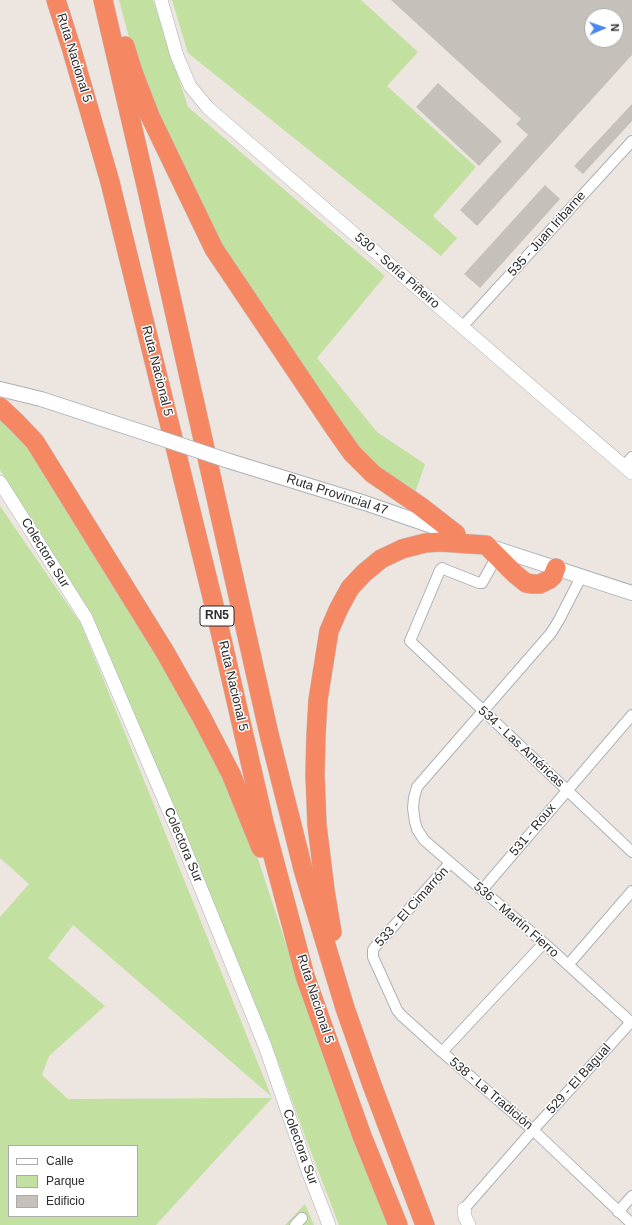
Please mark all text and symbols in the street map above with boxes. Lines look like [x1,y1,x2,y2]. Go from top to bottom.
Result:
north arrow [584,8,624,48]
street label: Ruta Nacional 5 [53,11,95,105]
text: N [609,23,621,32]
street label: 535 - Juan Iribarne [505,188,589,280]
street label: 530 - Sofía Piñeiro [351,230,443,312]
street label: Ruta Nacional 5 [138,324,176,418]
street label: Ruta Provincial 47 [284,471,390,519]
street label: Colectora Sur [17,515,73,591]
road number: RN5 [200,606,234,626]
street label: Ruta Nacional 5 [215,639,251,733]
street label: 534 - Las Américas [475,703,567,791]
street label: 531 - Roux [507,801,559,859]
street label: Colectora Sur [160,805,206,885]
street label: 533 - El Cimarrón [372,864,452,950]
street label: 536 - Martín Fierro [470,879,562,961]
street label: Ruta Nacional 5 [293,953,337,1045]
street label: 529 - El Bagual [543,1041,615,1117]
street label: 538 - La Tradición [446,1055,536,1133]
street label: Colectora Sur [279,1107,321,1187]
legend [8,1145,138,1217]
text: Calle [46,1154,73,1168]
text: Parque [46,1174,85,1188]
text: Edificio [46,1194,85,1208]

